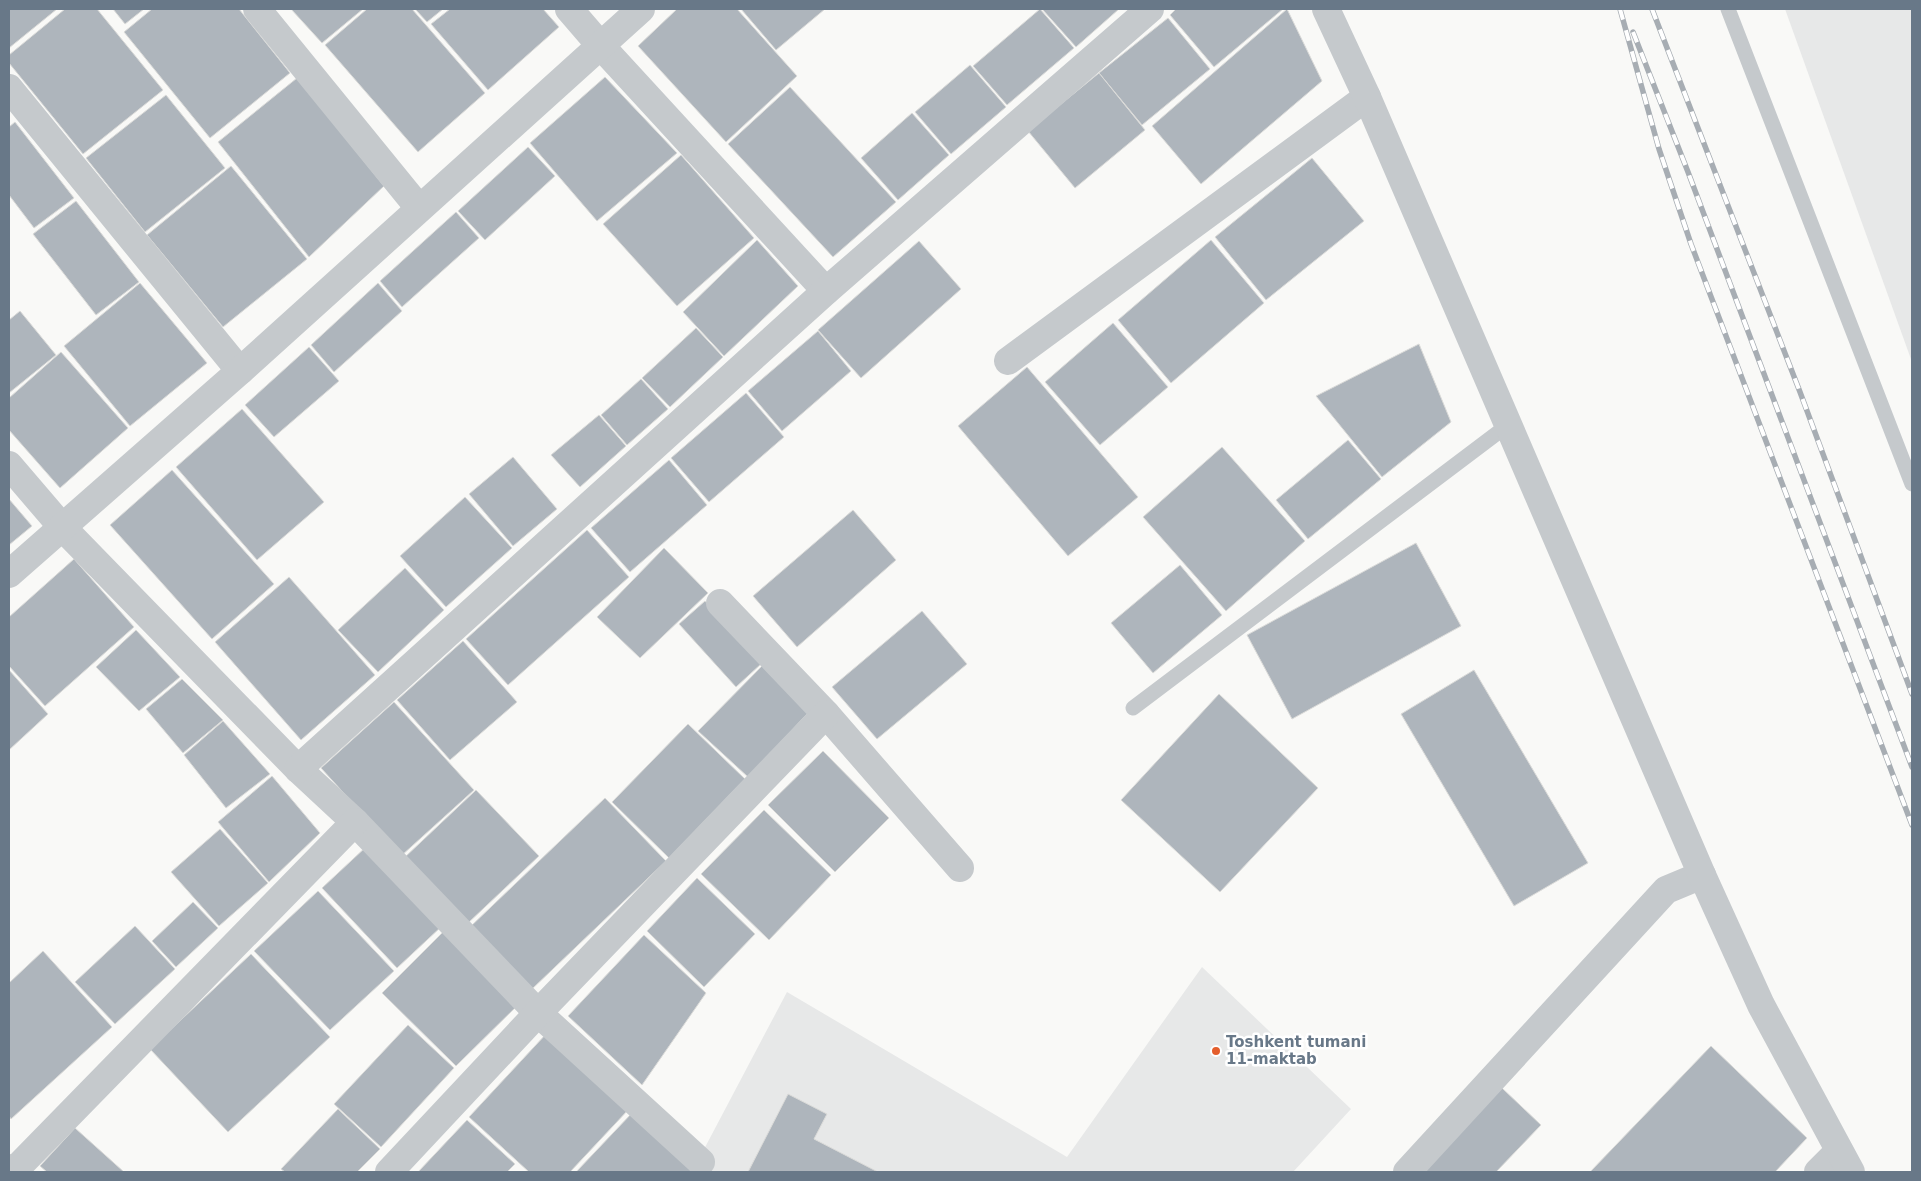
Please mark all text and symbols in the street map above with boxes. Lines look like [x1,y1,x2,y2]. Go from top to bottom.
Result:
place label: Toshkent tumani 11-maktab [1226,1033,1366,1068]
marker: Toshkent tumani 11-maktab [1210,1045,1222,1057]

